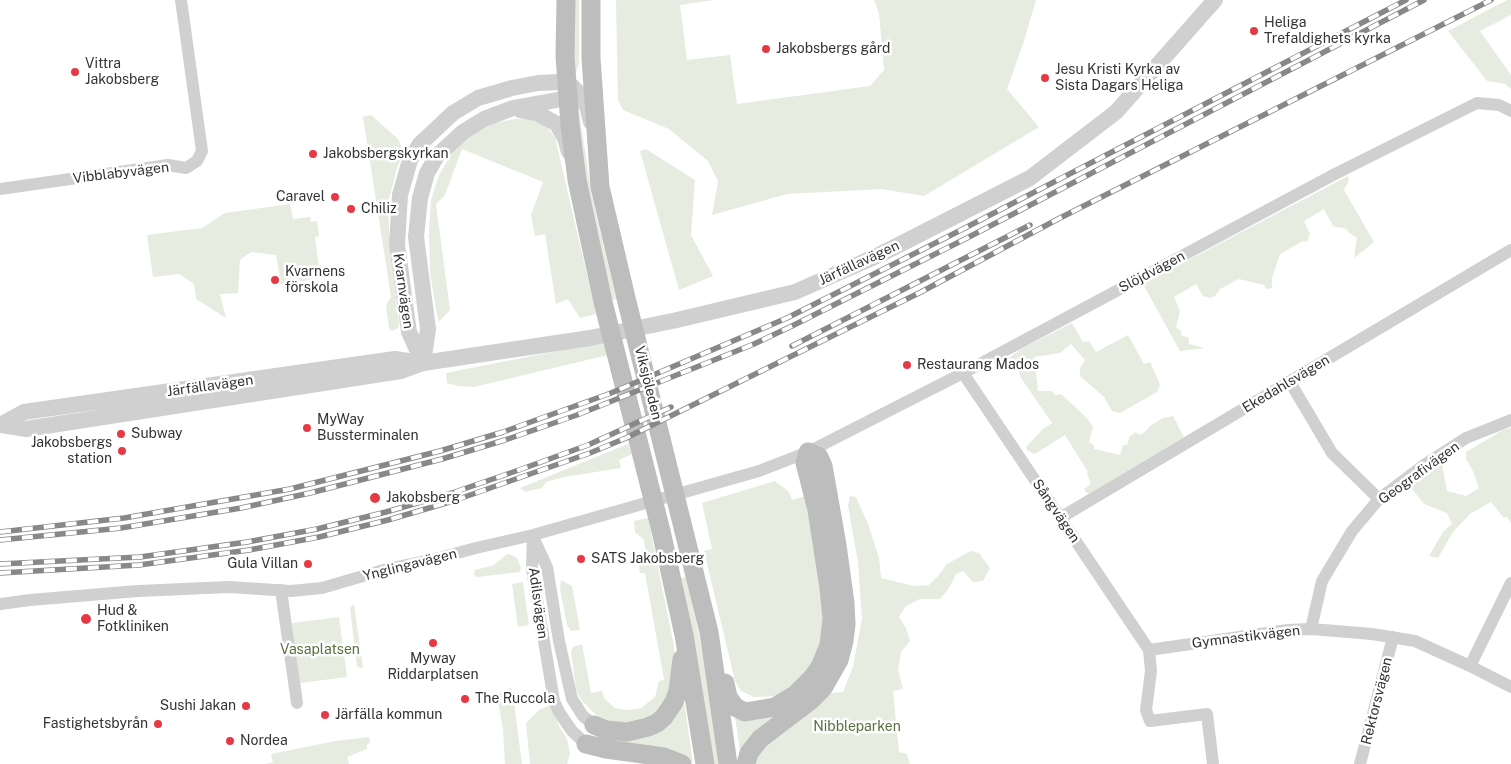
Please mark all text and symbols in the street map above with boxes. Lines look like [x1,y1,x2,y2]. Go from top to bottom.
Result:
place label: Heliga Trefaldighets kyrka [1264,15,1391,48]
marker: Heliga Trefaldighets kyrka [1248,25,1260,37]
place label: Jakobsbergs gård [776,41,890,57]
marker: Jakobsbergs gård [760,43,772,55]
place label: Vittra Jakobsberg [85,56,159,88]
place label: Jesu Kristi Kyrka av Sista Dagars Heliga [1055,62,1183,94]
marker: Vittra Jakobsberg [69,66,81,78]
marker: Jesu Kristi Kyrka av Sista Dagars Heliga [1039,72,1051,84]
place label: Jakobsbergskyrkan [323,146,449,162]
marker: Jakobsbergskyrkan [307,148,319,160]
street label: Vibblabyvägen [72,159,170,187]
place label: Caravel [276,189,325,205]
marker: Caravel [329,191,341,203]
place label: Chiliz [361,201,397,217]
marker: Chiliz [345,203,357,215]
street label: Järfällavägen [816,237,902,289]
street label: Slöjdvägen [1116,248,1188,296]
street label: Kvarnvägen [389,252,417,330]
place label: Kvarnens förskola [285,264,345,296]
marker: Kvarnens förskola [269,274,281,286]
street label: Viksjöleden [631,344,665,422]
street label: Ekedahlsvägen [1240,351,1332,417]
place label: Restaurang Mados [917,357,1039,373]
marker: Restaurang Mados [901,359,913,371]
street label: Järfällavägen [166,372,254,400]
place label: MyWay Bussterminalen [317,412,419,444]
marker: MyWay Bussterminalen [301,422,313,434]
place label: Subway [131,426,183,442]
marker: Subway [115,428,127,440]
place label: Jakobsbergs station [31,435,112,468]
street label: Geografivägen [1375,438,1463,508]
marker: Jakobsbergs station [116,445,128,457]
street label: Sångvägen [1029,476,1083,546]
place label: Jakobsberg [386,490,460,506]
marker: Jakobsberg [368,491,382,505]
street label: Ynglingavägen [361,545,459,585]
place label: SATS Jakobsberg [591,551,704,567]
marker: SATS Jakobsberg [575,553,587,565]
place label: Gula Villan [227,556,298,572]
marker: Gula Villan [302,558,314,570]
street label: Adilsvägen [525,566,551,640]
place label: Hud & Fotkliniken [97,603,169,636]
marker: Hud & Fotkliniken [79,612,93,626]
street label: Gymnastikvägen [1191,622,1301,652]
marker: Myway Riddarplatsen [427,637,439,649]
park label: Vasaplatsen [280,642,360,658]
place label: Myway Riddarplatsen [387,651,479,684]
street label: Rektorsvägen [1358,655,1396,747]
place label: The Ruccola [475,691,555,707]
marker: The Ruccola [459,693,471,705]
place label: Sushi Jakan [160,698,236,714]
marker: Sushi Jakan [240,700,252,712]
place label: Järfälla kommun [335,707,442,723]
marker: Järfälla kommun [319,709,331,721]
place label: Fastighetsbyrån [43,716,148,732]
marker: Fastighetsbyrån [152,718,164,730]
park label: Nibbleparken [813,719,901,735]
place label: Nordea [240,733,288,749]
marker: Nordea [224,735,236,747]

